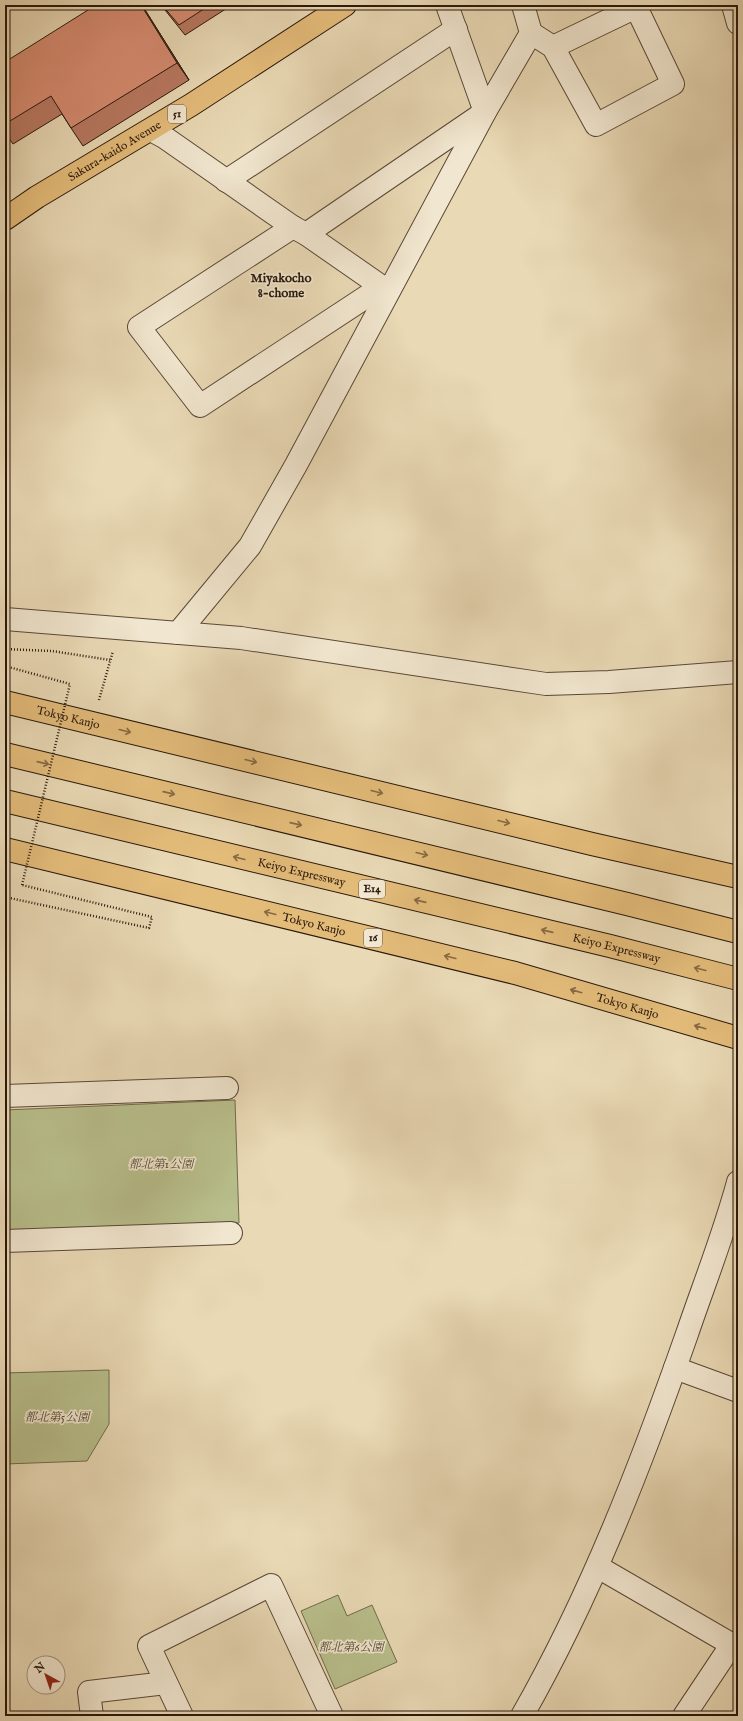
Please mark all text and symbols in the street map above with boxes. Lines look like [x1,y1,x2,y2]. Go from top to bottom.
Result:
road number: 51 [168,105,186,123]
street label: Sakura-kaido Avenue [65,117,164,184]
district label: Miyakocho 8-chome [251,270,311,302]
street label: Tokyo Kanjo [35,702,102,732]
one-way arrow [118,727,131,735]
one-way arrow [244,758,257,766]
one-way arrow [36,760,49,768]
one-way arrow [370,789,383,796]
one-way arrow [163,790,176,798]
one-way arrow [497,819,510,827]
one-way arrow [289,820,302,828]
one-way arrow [415,851,428,858]
one-way arrow [233,854,246,861]
street label: Keiyo Expressway [256,854,347,890]
road number: E14 [359,880,385,898]
one-way arrow [414,897,427,904]
one-way arrow [263,908,276,916]
street label: Tokyo Kanjo [281,909,348,939]
one-way arrow [541,927,554,934]
road number: 16 [364,929,382,947]
street label: Keiyo Expressway [571,930,662,966]
one-way arrow [444,953,457,960]
one-way arrow [694,965,707,972]
one-way arrow [569,987,582,994]
street label: Tokyo Kanjo [594,990,661,1022]
one-way arrow [694,1023,707,1030]
park label: 都北第1公園 [129,1157,195,1172]
park label: 都北第5公園 [25,1410,91,1425]
park label: 都北第6公園 [318,1640,386,1655]
north arrow [26,1655,66,1695]
text: N [31,1659,49,1677]

